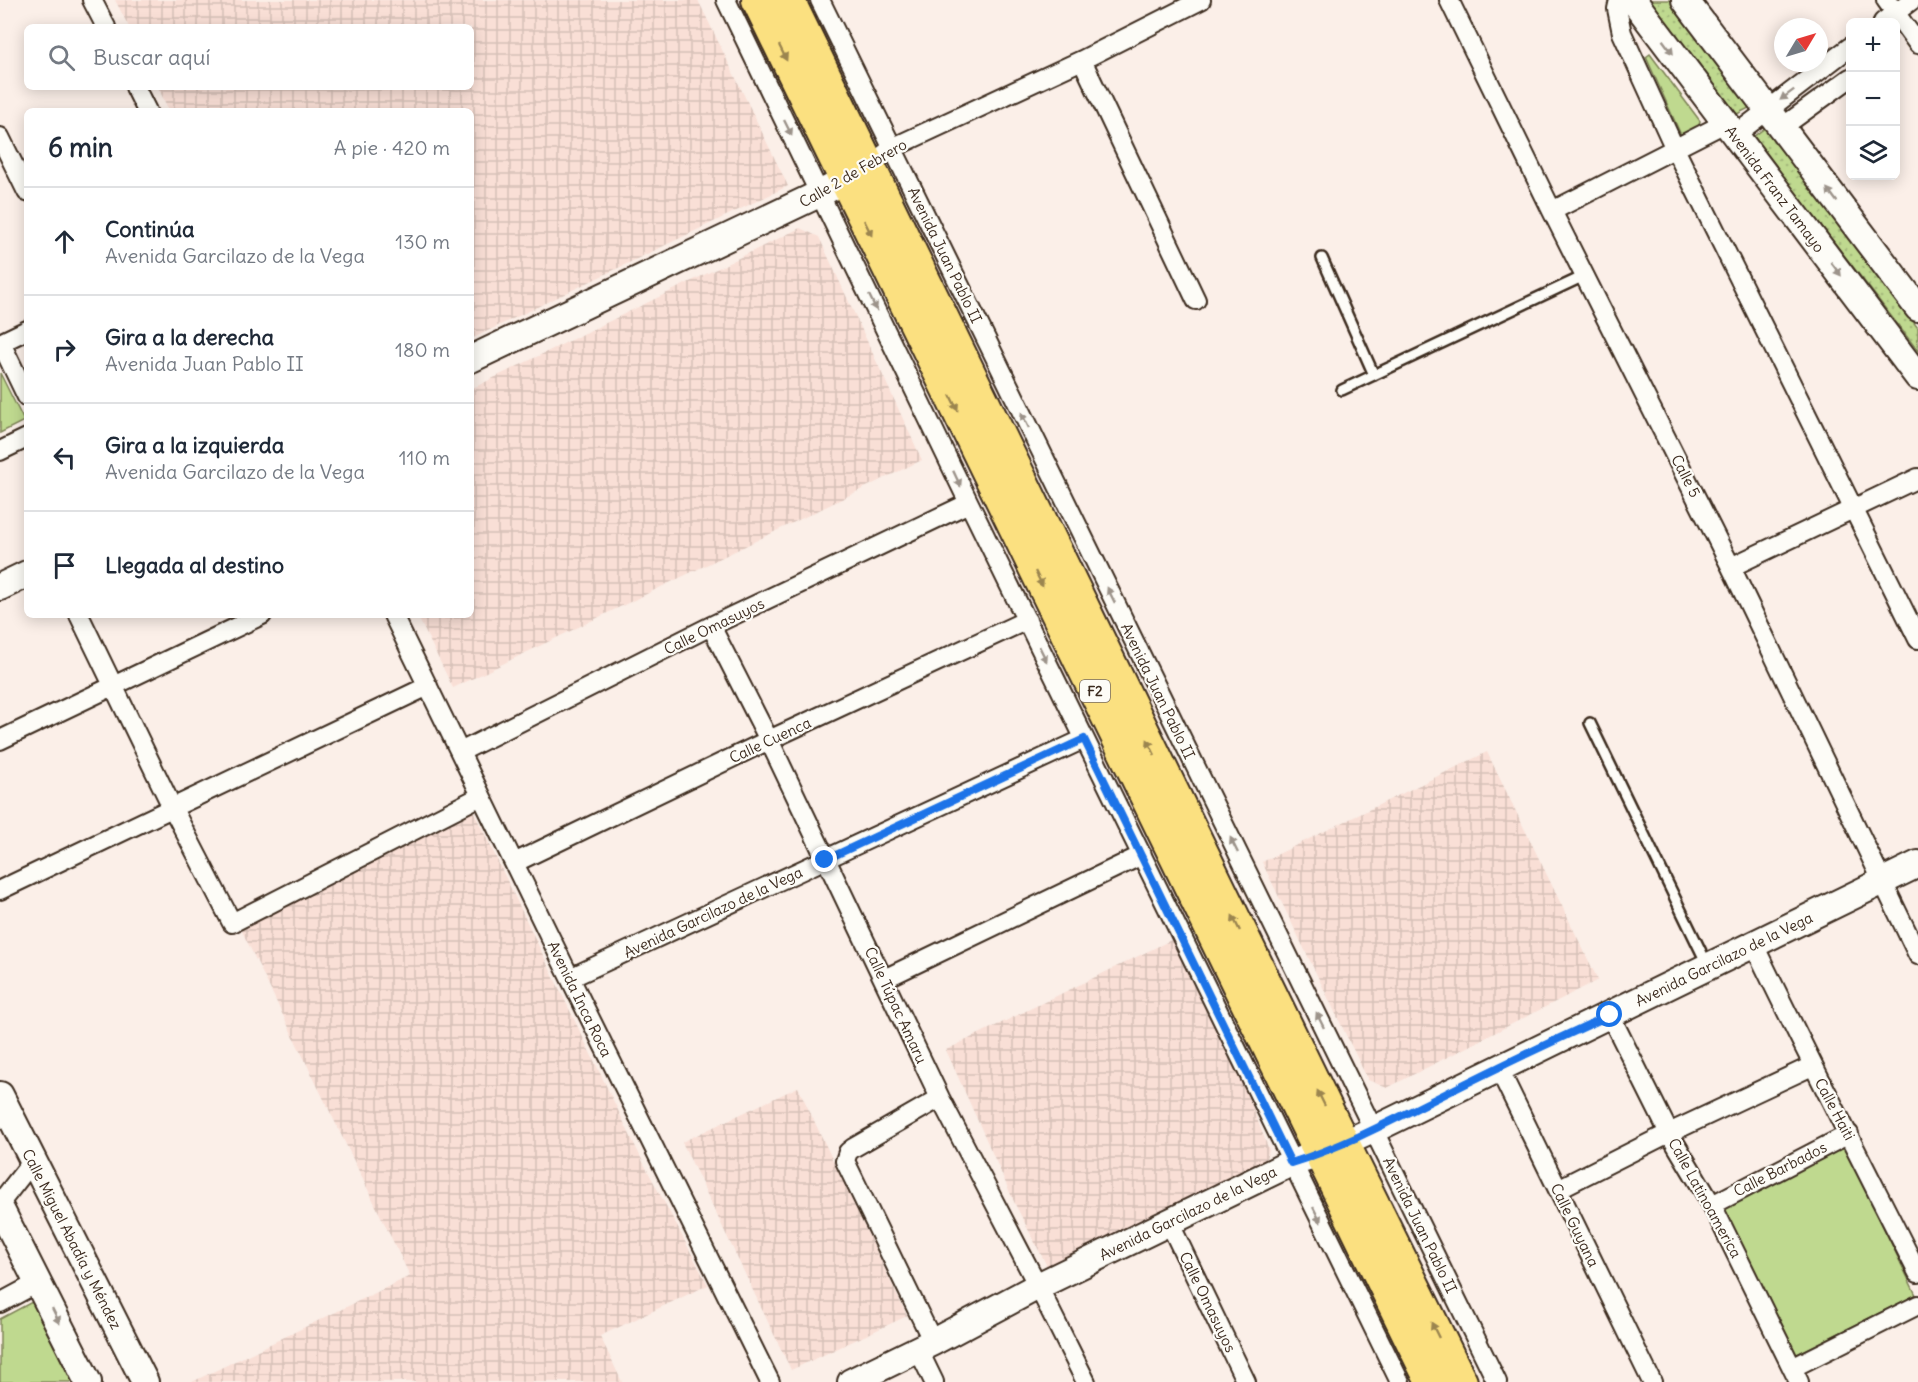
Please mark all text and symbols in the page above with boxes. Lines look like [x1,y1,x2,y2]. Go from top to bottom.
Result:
north arrow [1774,18,1828,72]
map controls [1846,18,1900,180]
button: + [1846,18,1900,72]
search box [24,24,474,90]
one-way arrow [1662,38,1674,54]
icon: search [45,41,78,74]
text: Buscar aquí [93,43,210,71]
one-way arrow [779,44,788,61]
button: − [1846,72,1900,126]
one-way arrow [1780,89,1795,101]
one-way arrow [783,120,792,137]
street label: Avenida Franz Tamayo [1721,122,1829,256]
button: layers [1846,126,1900,180]
text: 6 min [48,131,113,164]
street label: Calle 2 de Febrero [796,134,910,212]
text: A pie · 420 m [334,135,450,160]
street label: Avenida Juan Pablo II [904,184,986,326]
one-way arrow [1826,187,1838,203]
text: Continúa [105,215,194,243]
one-way arrow [863,220,873,237]
icon: ahead [48,225,81,258]
text: 130 m [395,229,450,254]
text: Avenida Garcilazo de la Vega [105,243,365,268]
one-way arrow [1830,262,1842,277]
one-way arrow [868,295,877,312]
text: Gira a la derecha [105,323,274,351]
icon: right [48,333,81,366]
text: 180 m [395,337,450,362]
text: Avenida Juan Pablo II [105,351,304,376]
one-way arrow [949,395,958,412]
one-way arrow [1021,411,1030,428]
text: Gira a la izquierda [105,431,284,459]
icon: left [48,441,81,474]
text: 110 m [399,445,450,470]
street label: Calle 5 [1667,451,1705,501]
text: Avenida Garcilazo de la Vega [105,459,365,484]
one-way arrow [953,470,962,487]
icon: arrive [48,549,81,582]
text: Llegada al destino [105,551,284,579]
one-way arrow [1035,570,1044,587]
one-way arrow [1107,586,1116,603]
street label: Calle Omasuyos [661,593,767,658]
street label: Avenida Juan Pablo II [1117,620,1199,762]
one-way arrow [1039,645,1048,662]
road number: F2 [1080,680,1110,702]
street label: Calle Cuenca [726,713,814,767]
one-way arrow [1146,739,1155,756]
one-way arrow [1229,837,1239,854]
route end [811,846,837,872]
street label: Avenida Garcilazo de la Vega [621,862,806,962]
street label: Avenida Garcilazo de la Vega [1632,908,1816,1010]
one-way arrow [1231,914,1241,931]
street label: Avenida Inca Roca [544,938,616,1060]
street label: Calle Túpac Amaru [861,944,931,1067]
route start [1596,1001,1622,1027]
one-way arrow [1315,1012,1324,1029]
street label: Calle Haiti [1811,1075,1859,1143]
one-way arrow [1317,1090,1326,1107]
street label: Calle Latinoamerica [1664,1135,1746,1262]
street label: Calle Barbados [1730,1137,1830,1201]
street label: Calle Miguel Abadía y Méndez [18,1146,126,1332]
street label: Avenida Juan Pablo II [1379,1154,1461,1296]
street label: Avenida Garcilazo de la Vega [1096,1162,1280,1264]
street label: Calle Guyana [1547,1180,1604,1270]
one-way arrow [1313,1207,1322,1224]
street label: Calle Omasuyos [1176,1249,1241,1355]
one-way arrow [51,1308,60,1325]
one-way arrow [1431,1321,1440,1338]

